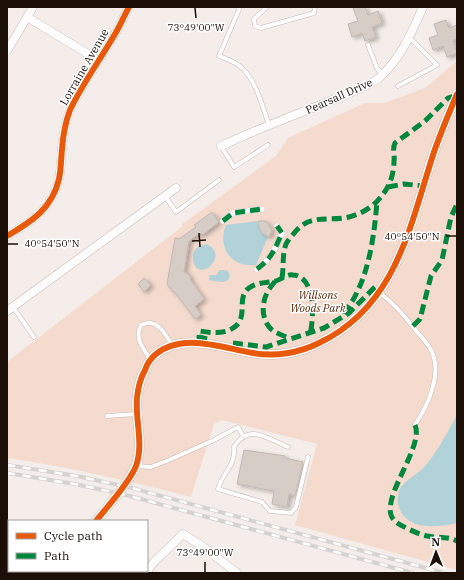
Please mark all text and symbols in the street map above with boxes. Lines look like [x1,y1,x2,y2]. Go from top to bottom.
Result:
text: 73°49'00"W [167,21,225,34]
street label: Lorraine Avenue [56,26,112,108]
street label: Pearsall Drive [303,75,375,117]
text: 40°54'50"N [385,230,440,243]
text: 40°54'50"N [25,237,80,250]
park label: Willsons Woods Park [290,288,346,315]
legend [8,520,148,572]
text: Cycle path [44,528,103,543]
north arrow [416,532,456,572]
text: N [431,535,441,549]
text: 73°49'00"W [176,546,234,559]
text: Path [44,548,70,563]

